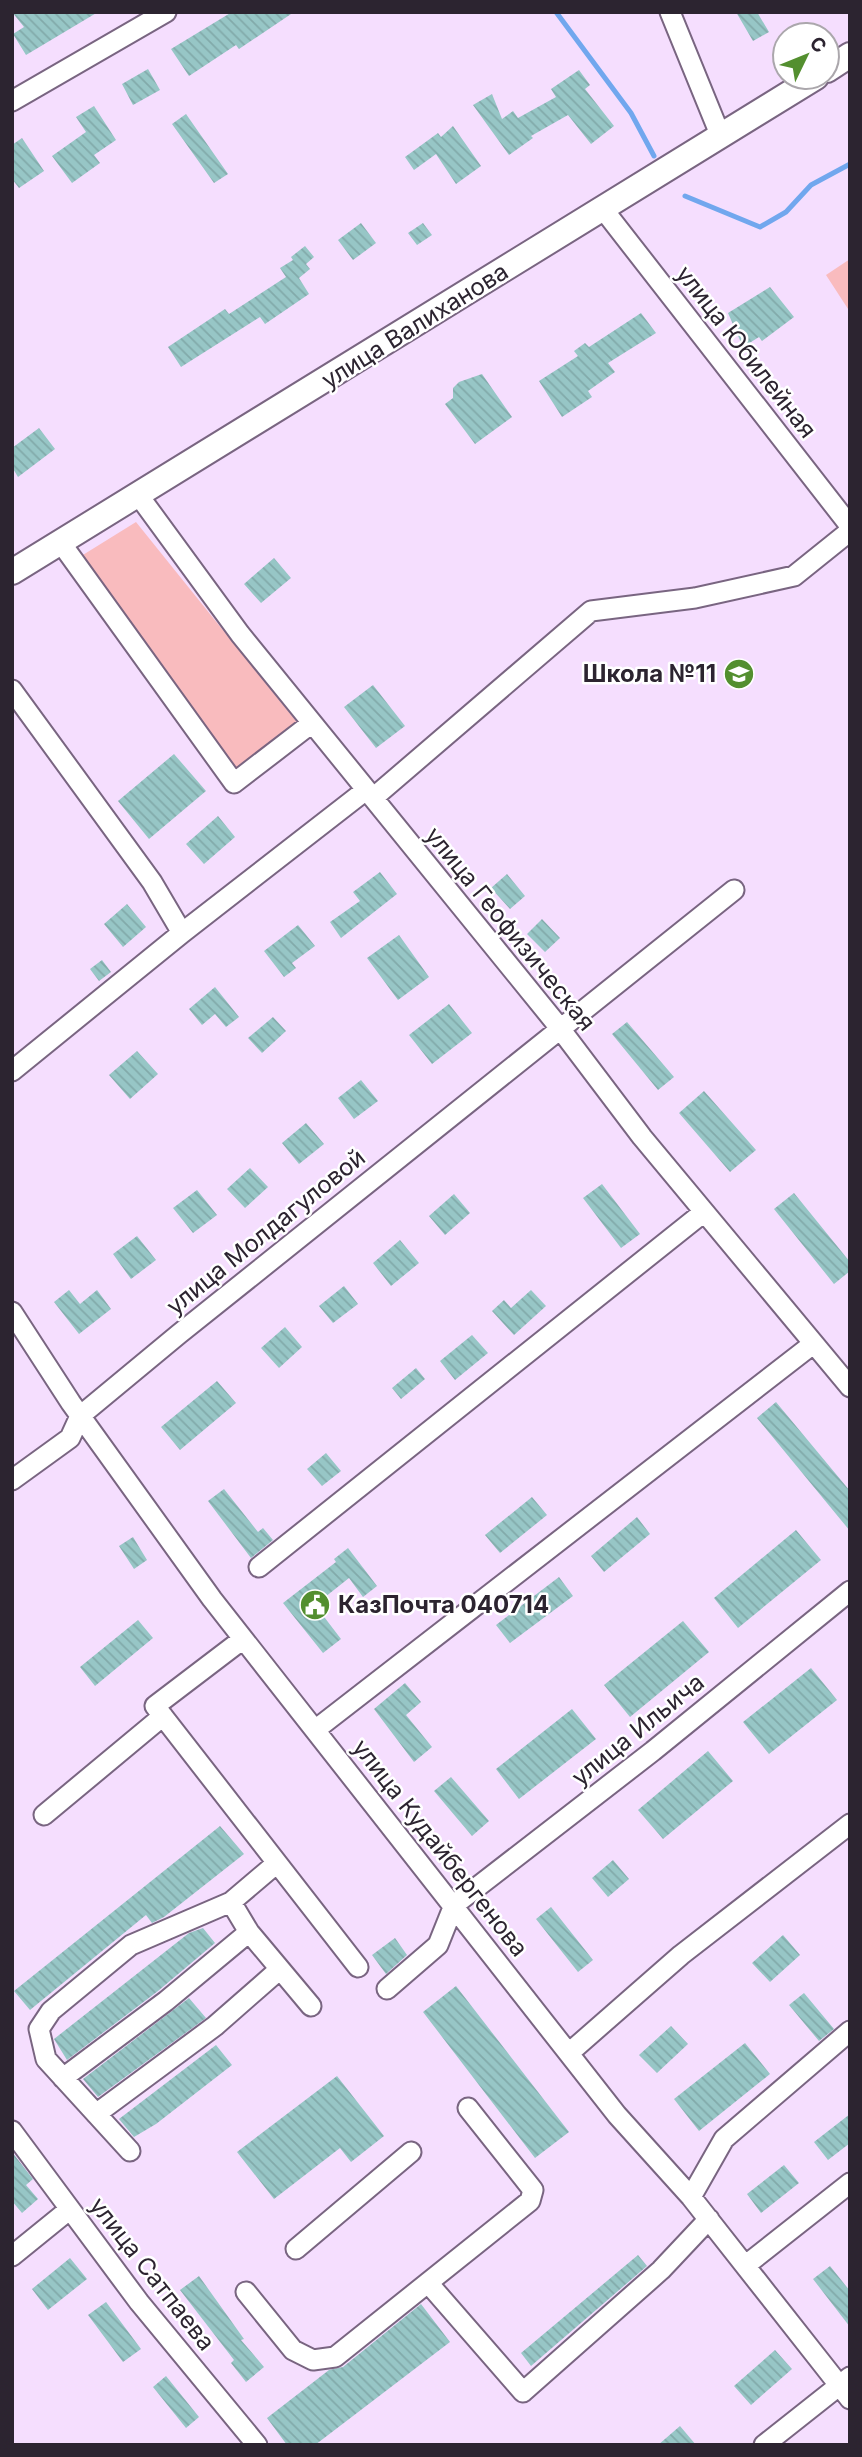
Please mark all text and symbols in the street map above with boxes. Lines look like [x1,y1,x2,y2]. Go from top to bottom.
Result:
north arrow [771,21,841,91]
text: С [805,32,831,58]
street label: улица Валиханова [316,256,513,395]
street label: улица Юбилейная [670,260,823,444]
school or university icon: Школа №11 [722,657,756,691]
place label: Школа №11 [583,659,716,688]
street label: улица Геофизическая [419,821,601,1036]
street label: улица Молдагуловой [161,1143,371,1321]
public building icon: КазПочта 040714 [298,1588,332,1622]
place label: КазПочта 040714 [338,1590,549,1619]
street label: улица Ильича [566,1667,710,1792]
street label: улица Кудайбергенова [347,1733,534,1962]
street label: улица Сатпаева [84,2191,221,2356]

